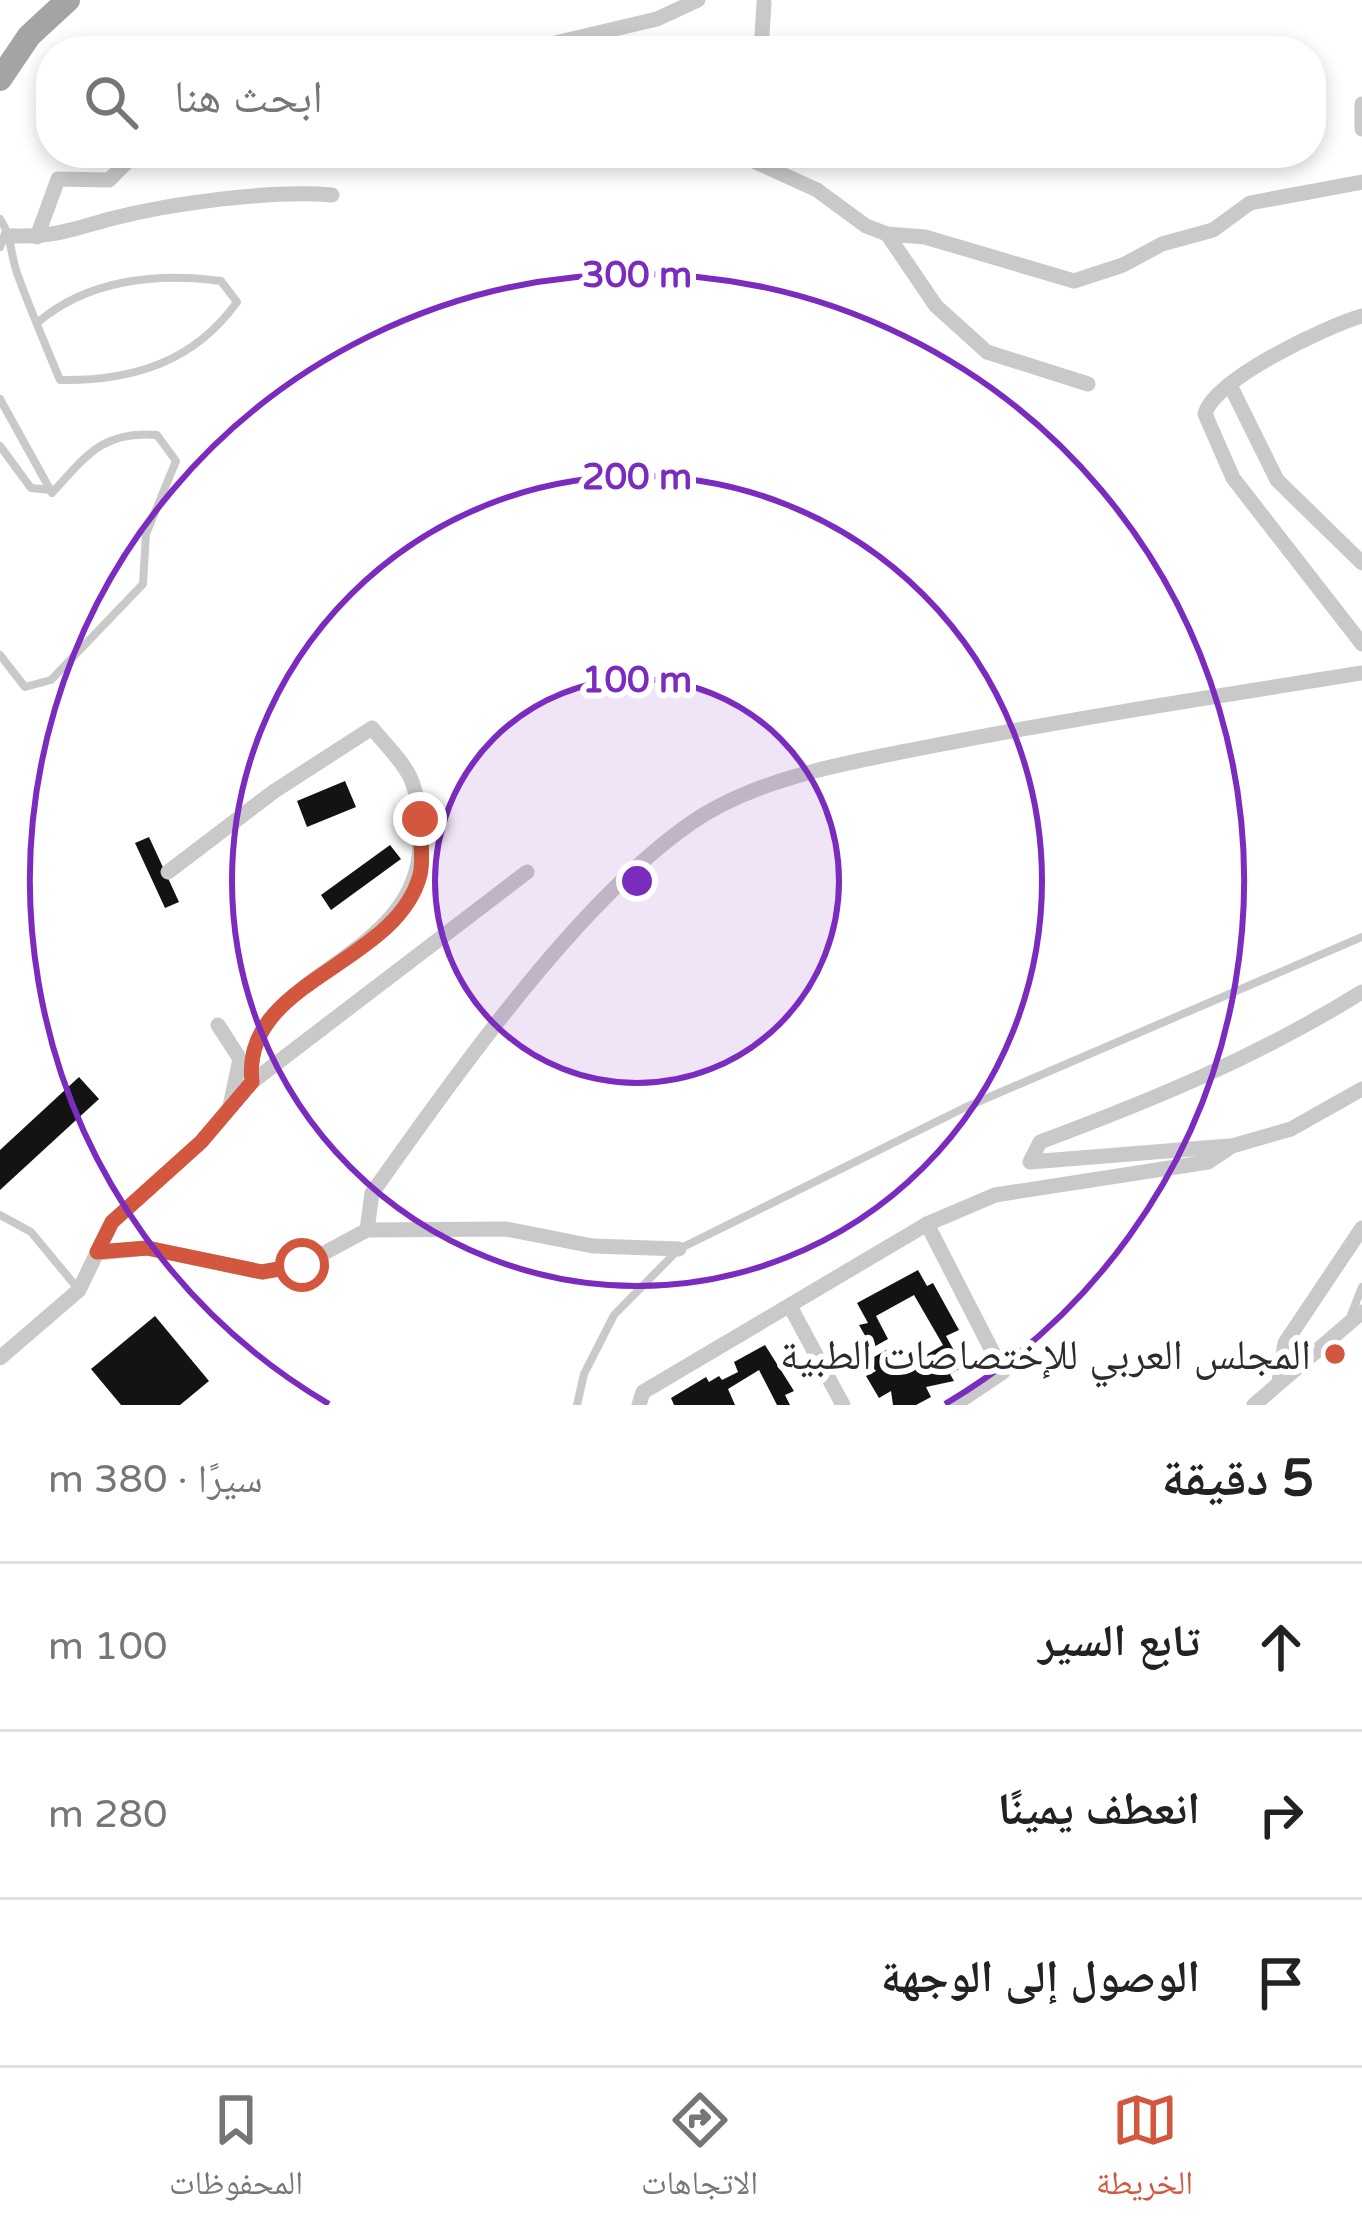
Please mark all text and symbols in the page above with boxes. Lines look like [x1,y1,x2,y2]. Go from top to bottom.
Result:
search box [36,36,1326,168]
icon: search [78,69,144,135]
text: ابحث هنا [174,71,323,125]
text: 300 m [582,254,692,297]
text: 200 m [582,456,692,499]
text: 100 m [582,659,692,702]
route end [393,792,447,846]
centre of rings [616,860,658,902]
route start [275,1238,329,1292]
place label: المجلس العربي للإختصاصات الطبية [780,1330,1311,1388]
marker: المجلس العربي للإختصاصات الطبية [1322,1341,1348,1367]
text: 5 دقيقة [1162,1448,1314,1510]
text: سيرًا · 380 m [48,1456,263,1503]
icon: ahead [1248,1614,1314,1680]
text: تابع السير [1038,1615,1200,1669]
text: 100 m [48,1623,167,1670]
icon: right [1248,1782,1314,1848]
text: انعطف يمينًا [997,1783,1200,1837]
text: 280 m [48,1791,167,1838]
icon: arrive [1248,1950,1314,2016]
text: الوصول إلى الوجهة [881,1951,1200,2005]
tab: المحفوظات [169,2087,303,2215]
tab: الاتجاهات [641,2087,758,2215]
tab: الخريطة [1096,2087,1193,2215]

